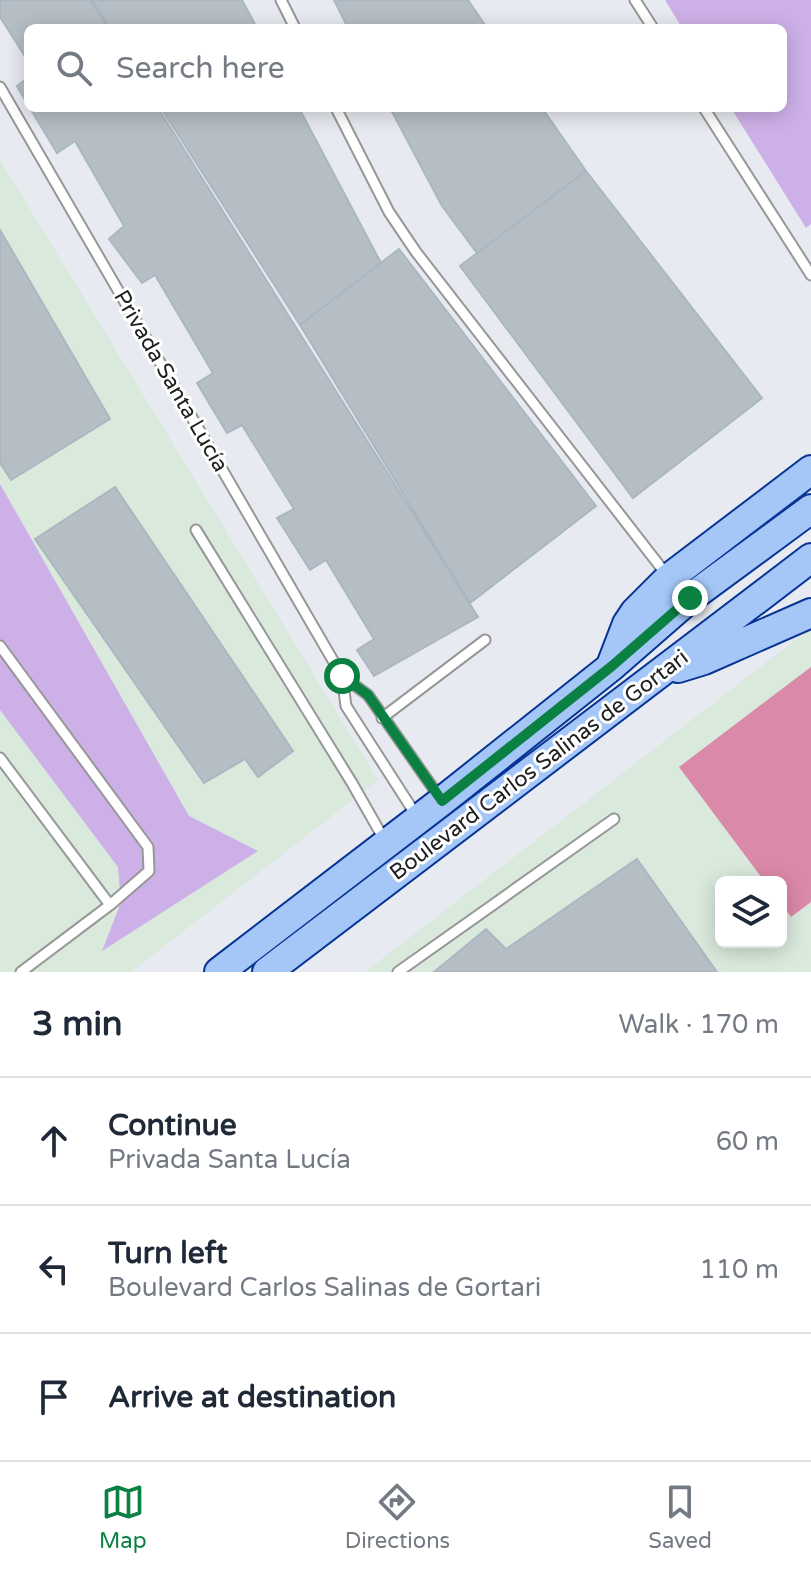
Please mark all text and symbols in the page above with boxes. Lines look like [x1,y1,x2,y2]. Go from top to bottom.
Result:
search box [24,24,787,112]
icon: search [52,46,96,90]
text: Search here [116,50,285,87]
street label: Privada Santa Lucía [108,285,234,477]
route end [672,580,708,616]
street label: Boulevard Carlos Salinas de Gortari [385,644,693,886]
route start [324,658,360,694]
map controls [715,876,787,948]
button: layers [715,876,787,948]
text: 3 min [32,1004,123,1045]
text: Walk · 170 m [619,1009,779,1040]
text: Continue [108,1107,237,1144]
icon: ahead [32,1119,76,1163]
text: 60 m [716,1126,779,1157]
text: Privada Santa Lucía [108,1144,351,1175]
text: Turn left [108,1235,227,1272]
icon: left [32,1247,76,1291]
text: 110 m [699,1254,779,1285]
text: Boulevard Carlos Salinas de Gortari [108,1272,541,1303]
icon: arrive [32,1375,76,1419]
text: Arrive at destination [108,1379,396,1416]
tab: Map [99,1480,147,1554]
tab: Directions [345,1480,450,1554]
tab: Saved [648,1480,712,1554]

